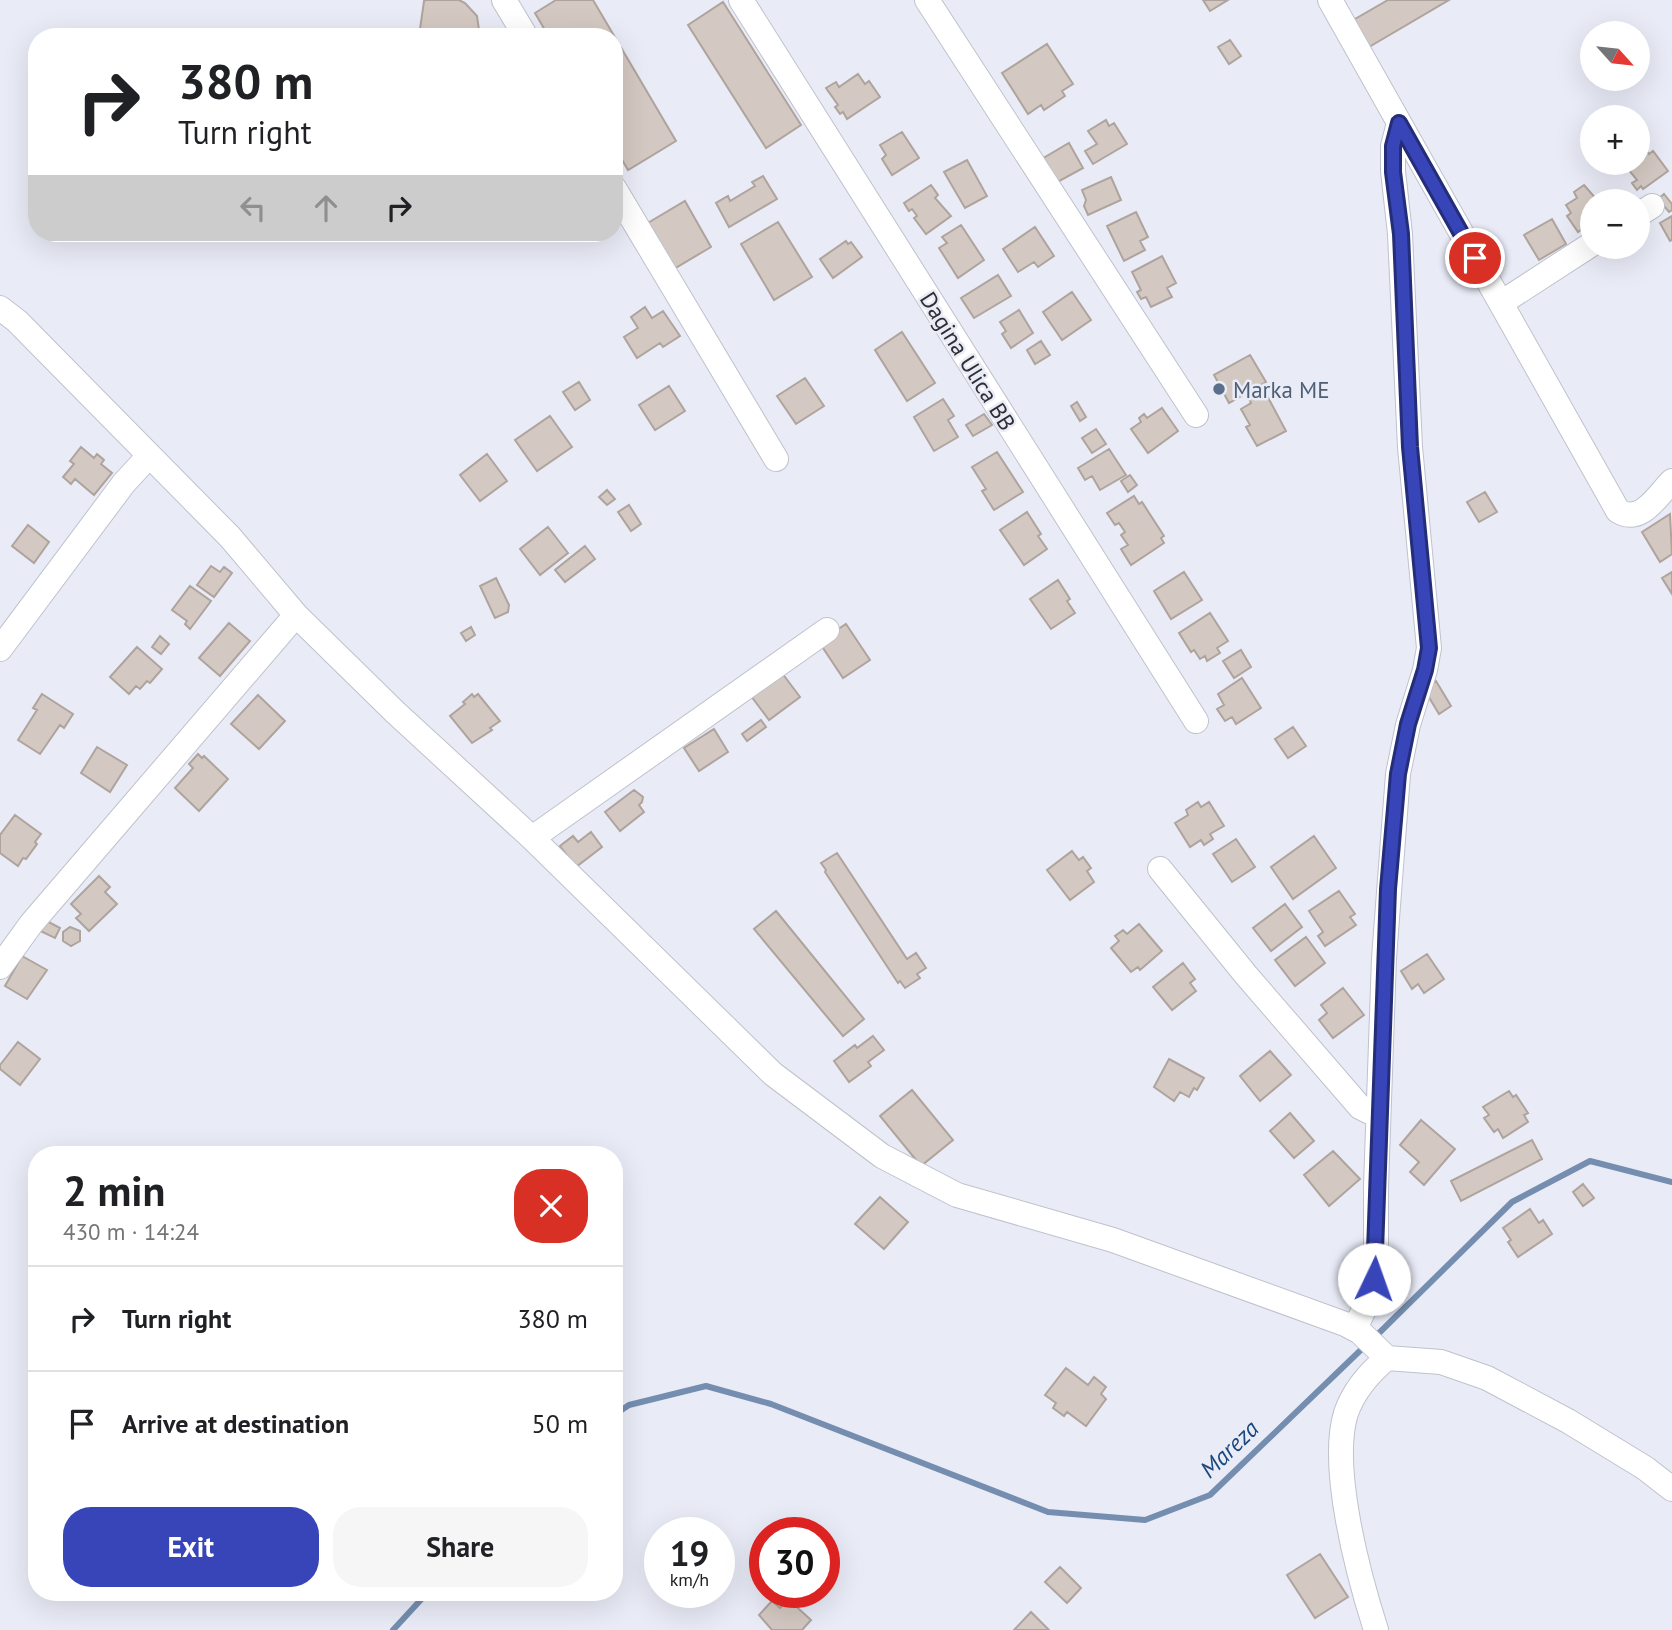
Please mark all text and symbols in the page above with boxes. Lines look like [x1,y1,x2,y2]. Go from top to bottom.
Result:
north arrow [1580,21,1650,91]
map controls [1580,21,1650,259]
text: 380 m [178,49,313,113]
icon: right [63,56,154,147]
button: + [1580,105,1650,175]
text: Turn right [178,111,312,153]
icon: left [234,189,272,227]
icon: ahead [307,189,345,227]
icon: right [380,189,418,227]
button: − [1580,189,1650,259]
pin [1445,228,1505,288]
icon: arrive [1456,239,1494,277]
street label: Dagina Ulica BB [914,286,1022,436]
place label: Marka ME [1233,375,1330,404]
marker: Marka ME [1211,381,1227,397]
text: 2 min [63,1163,165,1218]
button: close [514,1169,588,1243]
text: 430 m · 14:24 [63,1217,199,1246]
position arrow [1337,1242,1411,1316]
icon: right [63,1300,101,1338]
text: Turn right [122,1302,231,1335]
text: 380 m [517,1302,588,1335]
icon: arrive [63,1405,101,1443]
text: Arrive at destination [122,1407,349,1440]
text: 50 m [532,1407,588,1440]
water label: Mareza [1193,1413,1265,1485]
button: Exit [63,1507,319,1587]
button: Share [333,1507,588,1587]
speed limit sign: 30 [749,1517,840,1608]
text: 19 [670,1530,709,1576]
text: km/h [670,1568,709,1591]

